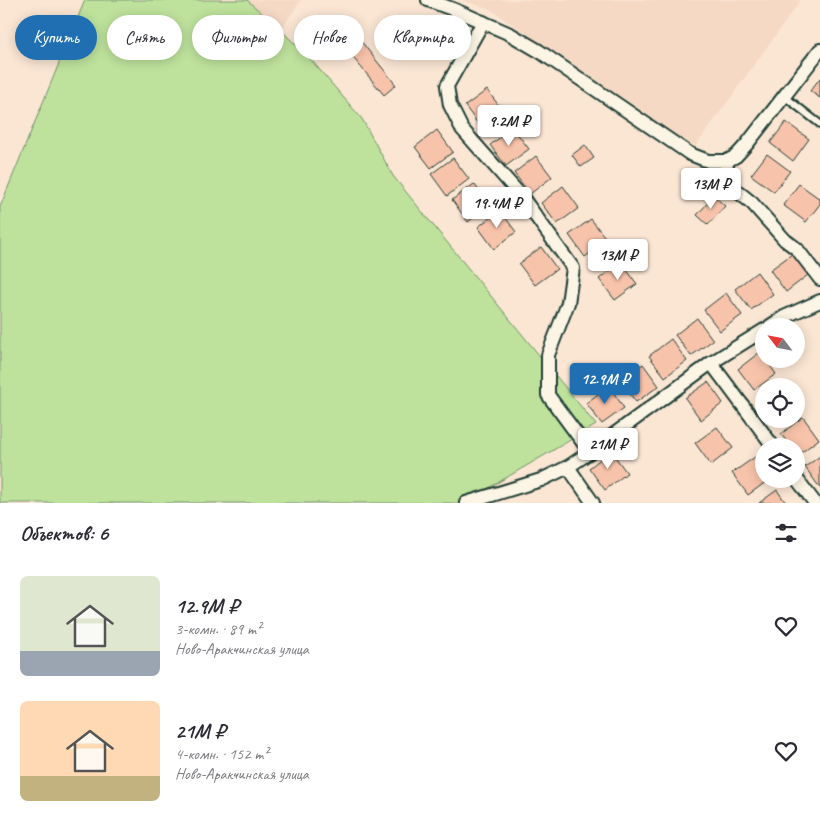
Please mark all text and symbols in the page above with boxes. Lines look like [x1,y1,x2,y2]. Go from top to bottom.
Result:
chip: Купить [15,15,97,60]
chip: Снять [107,15,182,60]
chip: Фильтры [192,15,284,60]
chip: Новое [294,15,364,60]
chip: Квартира [374,15,471,60]
pin: 9.2M ₽ [468,104,550,147]
text: 9.2M ₽ [488,111,530,131]
pin: 13M ₽ [676,168,746,210]
text: 13M ₽ [692,174,730,194]
pin: 19.4M ₽ [451,186,543,229]
text: 19.4M ₽ [473,193,521,213]
pin: 13M ₽ [583,238,653,281]
text: 13M ₽ [599,245,637,265]
north arrow [755,318,805,368]
map controls [755,318,805,488]
pin: 12.9M ₽ [559,362,651,405]
text: 12.9M ₽ [581,369,629,389]
button: locate [755,378,805,428]
pin: 21M ₽ [573,428,643,470]
text: 21M ₽ [589,434,627,454]
button: layers [755,438,805,488]
icon: filters [772,519,800,547]
text: Объектов: 6 [20,520,108,546]
text: 12.9M ₽ [175,593,239,619]
icon: home [60,596,120,656]
icon: heart [772,612,800,640]
text: 3-комн. · 89 m² [175,619,261,639]
text: Ново-Аракчинская улица [175,639,309,659]
text: 21M ₽ [175,718,225,744]
icon: home [60,721,120,781]
icon: heart [772,737,800,765]
text: 4-комн. · 152 m² [175,744,268,764]
text: Ново-Аракчинская улица [175,764,309,784]

